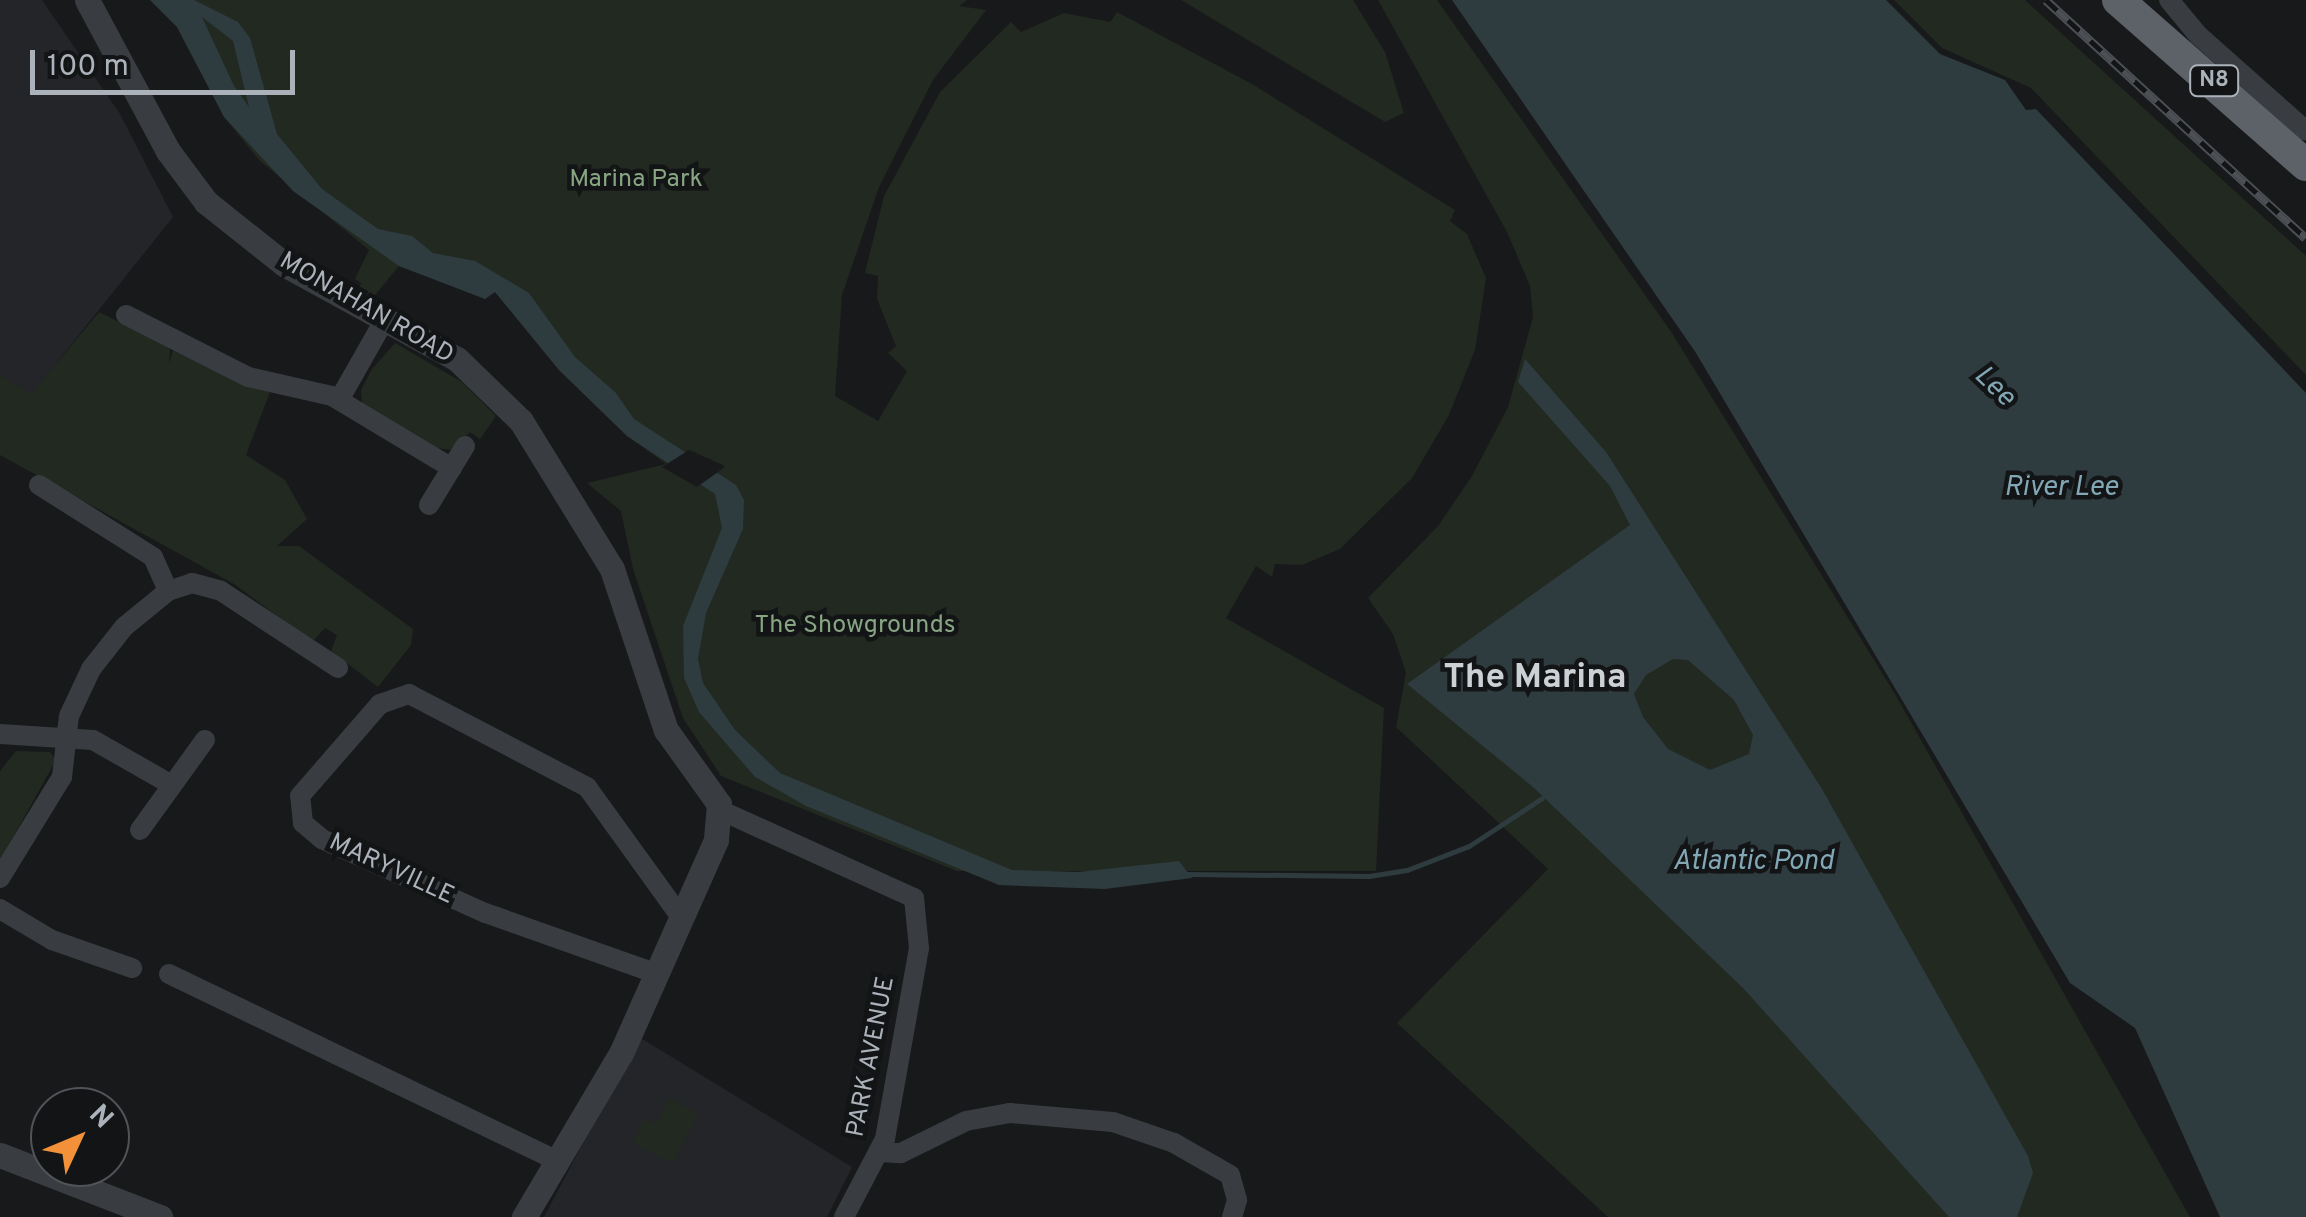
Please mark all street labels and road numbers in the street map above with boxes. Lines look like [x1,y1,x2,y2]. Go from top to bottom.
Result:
road number: N8 [2189,64,2239,98]
street label: MONAHAN ROAD [274,247,458,371]
street label: MARYVILLE [324,828,458,912]
street label: PARK AVENUE [842,974,902,1140]

